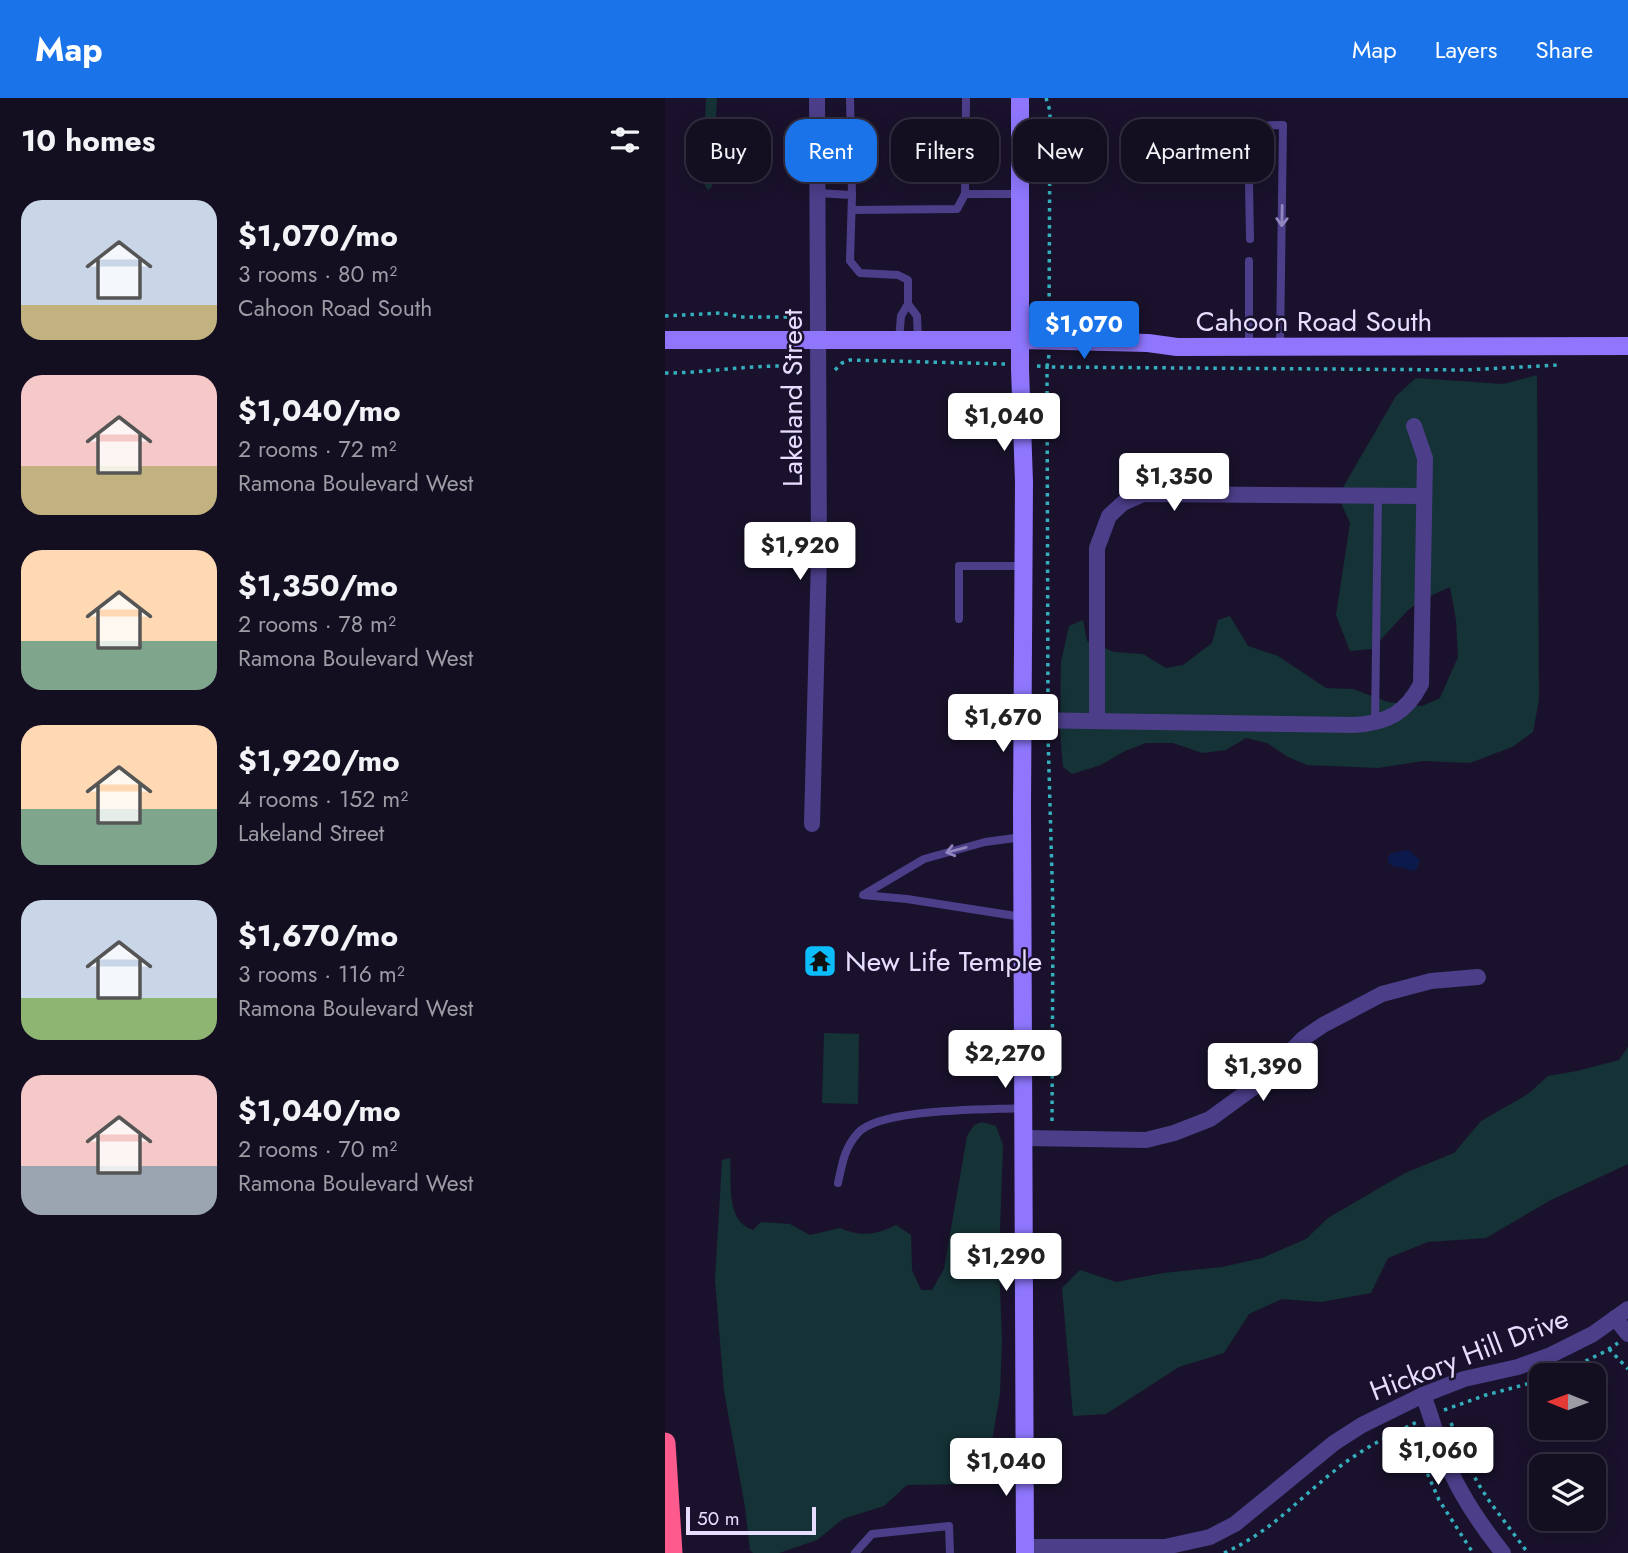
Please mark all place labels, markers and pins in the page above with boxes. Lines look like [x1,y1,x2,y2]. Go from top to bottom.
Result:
pin: $1,070 [1027,302,1141,361]
pin: $1,040 [947,394,1061,453]
pin: $1,350 [1117,454,1231,513]
pin: $1,920 [743,522,857,582]
pin: $1,670 [946,694,1060,754]
place label: New Life Temple [845,941,1042,982]
temple icon: New Life Temple [801,942,839,980]
pin: $2,270 [948,1030,1062,1090]
pin: $1,390 [1206,1044,1320,1103]
pin: $1,290 [949,1234,1063,1293]
pin: $1,060 [1381,1428,1495,1487]
pin: $1,040 [949,1438,1063,1498]

